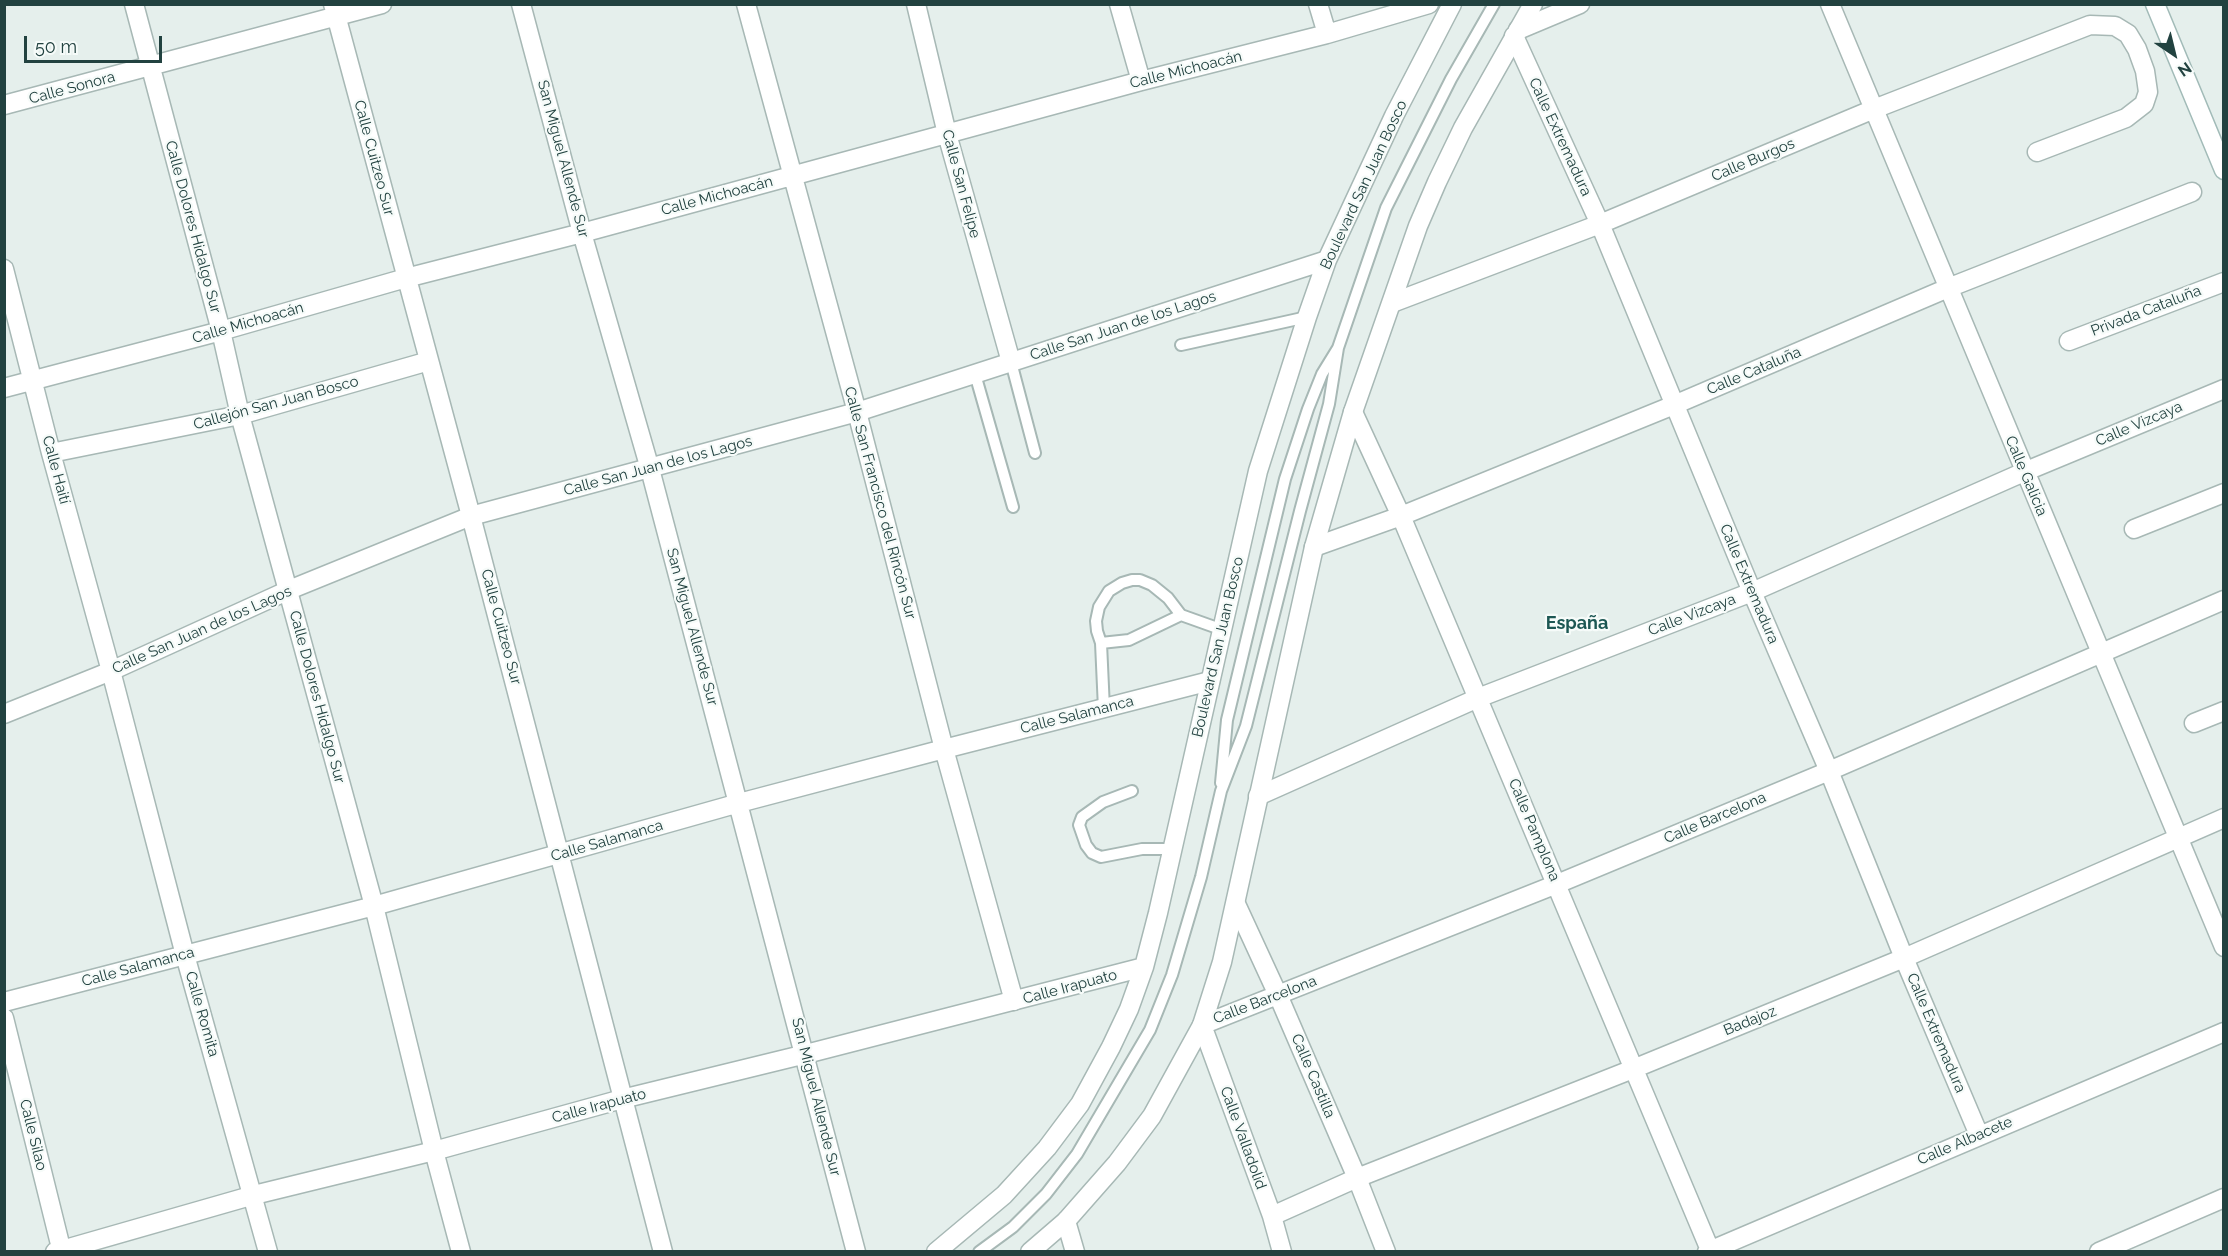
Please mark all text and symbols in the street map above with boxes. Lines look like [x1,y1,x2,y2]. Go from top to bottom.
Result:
scale bar [27,24,165,62]
north arrow [2144,24,2204,84]
text: 50 m [35,36,77,57]
street label: Calle Michoacán [1128,47,1244,93]
text: N [2174,58,2195,80]
street label: Calle Sonora [27,68,117,108]
street label: Calle Extremadura [1525,75,1595,199]
street label: San Miguel Allende Sur [533,78,593,240]
street label: Calle Cuitzeo Sur [350,98,398,218]
street label: Boulevard San Juan Bosco [1317,98,1411,272]
street label: Calle San Felipe [938,128,984,240]
street label: Calle Burgos [1709,134,1797,186]
street label: Calle Dolores Hidalgo Sur [161,139,225,315]
street label: Calle Michoacán [659,172,775,220]
street label: Privada Cataluña [2088,282,2204,340]
street label: Calle San Juan de los Lagos [1028,287,1218,365]
street label: Calle Michoacán [190,299,306,347]
street label: Calle Cataluña [1704,343,1804,399]
street label: Callejón San Juan Bosco [191,372,361,434]
street label: Calle San Francisco del Rincón Sur [840,385,920,621]
street label: Calle Vizcaya [2093,398,2185,450]
street label: Calle San Juan de los Lagos [562,432,754,500]
street label: Calle Galicia [2001,433,2051,519]
street label: Calle Haití [38,434,74,506]
street label: Calle Extremadura [1716,521,1782,647]
street label: San Miguel Allende Sur [662,546,722,708]
street label: Boulevard San Juan Bosco [1188,555,1248,739]
street label: Calle Cuitzeo Sur [477,567,525,687]
street label: Calle San Juan de los Lagos [110,582,294,678]
street label: Calle Vizcaya [1646,590,1738,640]
street label: Calle Dolores Hidalgo Sur [285,609,349,785]
district label: España [1546,613,1608,635]
street label: Calle Salamanca [1019,692,1135,738]
street label: Calle Pamplona [1504,776,1564,884]
street label: Calle Barcelona [1661,788,1769,848]
street label: Calle Salamanca [549,816,665,866]
street label: Calle Salamanca [80,943,196,991]
street label: Calle Irapuato [1021,966,1119,1008]
street label: Calle Romita [181,969,223,1059]
street label: Calle Extremadura [1903,970,1969,1096]
street label: Calle Barcelona [1211,972,1319,1028]
street label: Badajoz [1721,1002,1779,1040]
street label: San Miguel Allende Sur [788,1016,844,1178]
street label: Calle Castilla [1287,1031,1339,1121]
street label: Calle Valladolid [1216,1084,1270,1192]
street label: Calle Irapuato [550,1085,648,1127]
street label: Calle Silao [15,1097,51,1173]
street label: Calle Albacete [1915,1113,2015,1169]

